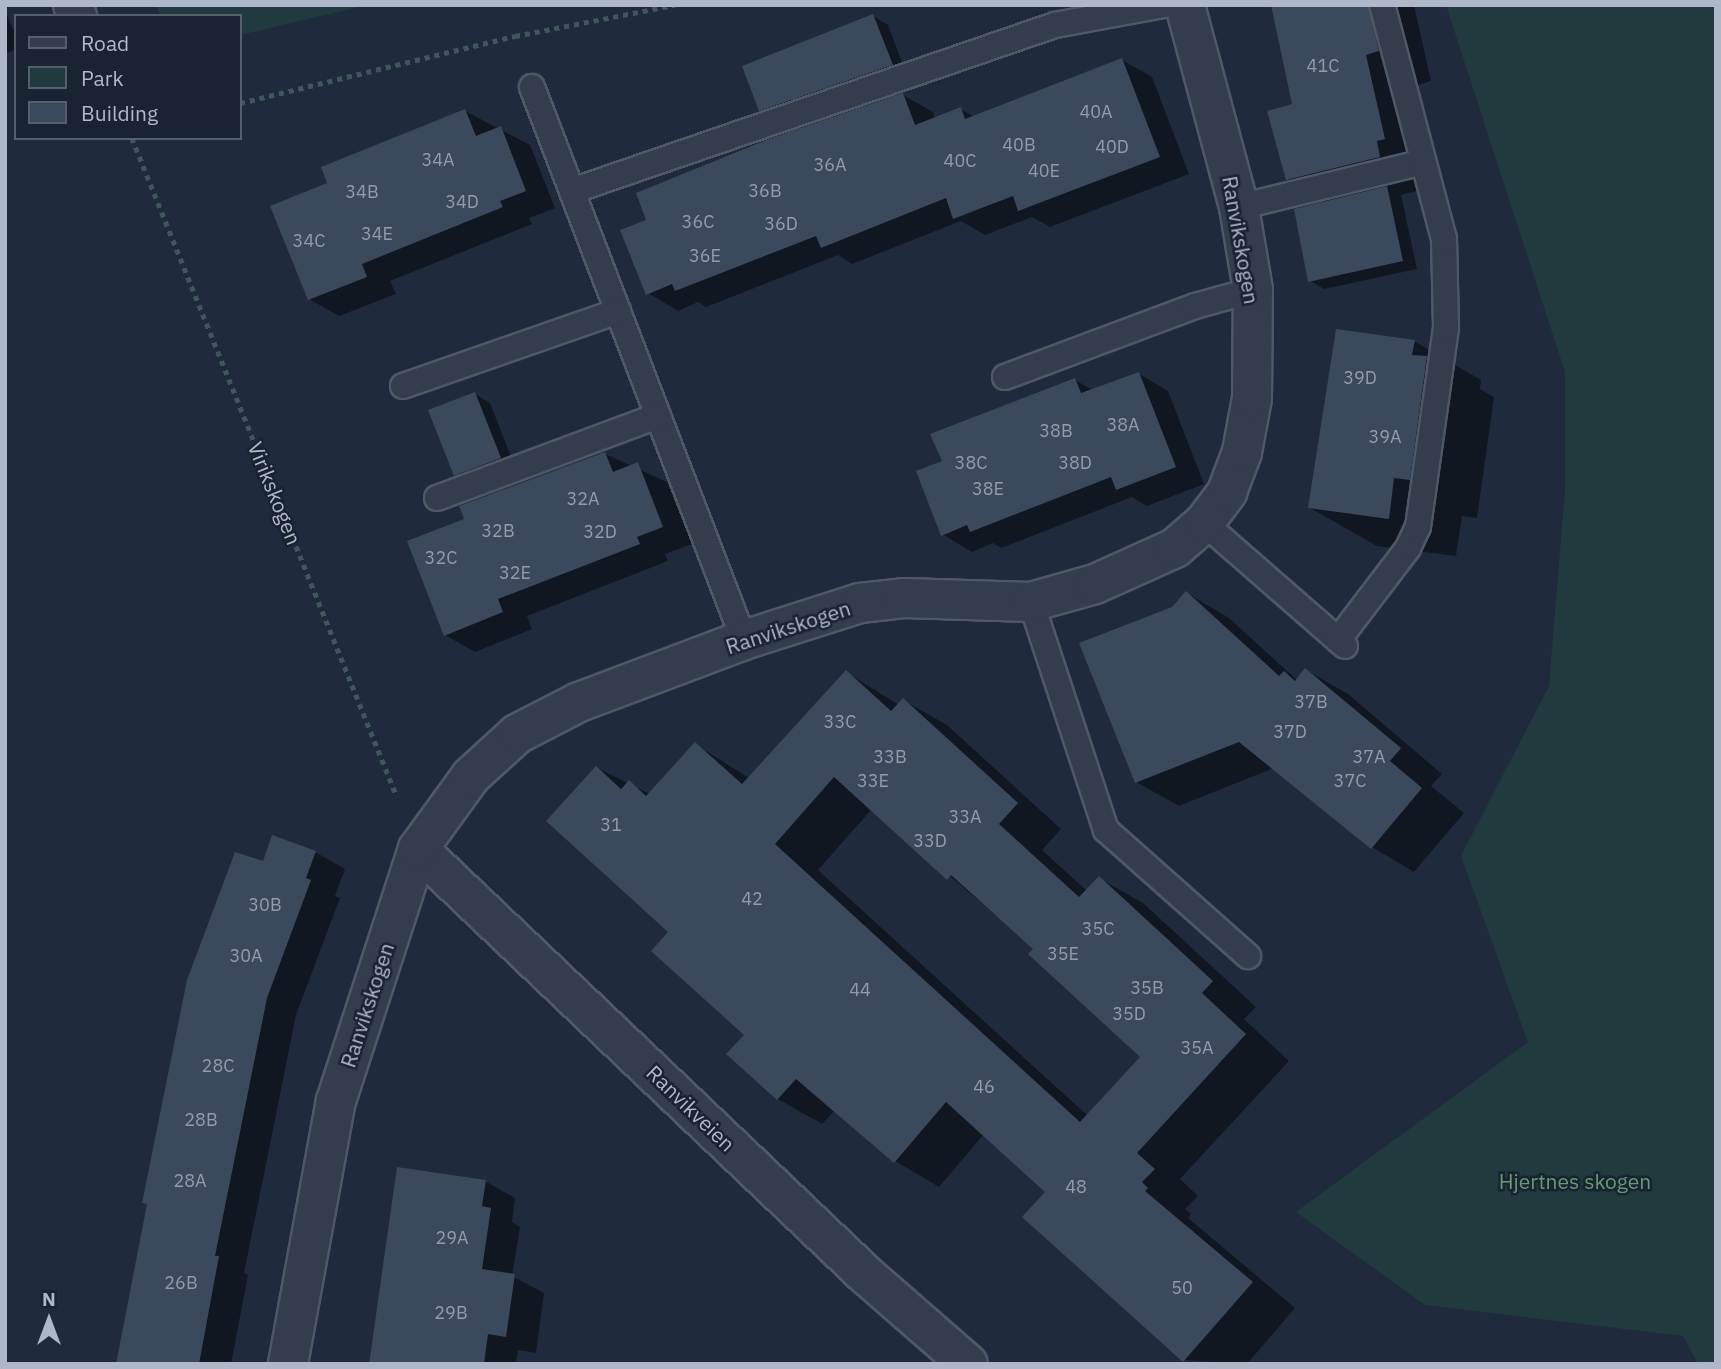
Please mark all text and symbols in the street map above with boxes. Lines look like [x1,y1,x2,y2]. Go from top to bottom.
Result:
legend [14,14,242,140]
text: Road [81,29,129,57]
house number: 41C [1307,55,1339,77]
text: Park [81,64,124,92]
text: Building [81,99,158,127]
house number: 40A [1079,101,1113,123]
house number: 40B [1002,134,1036,156]
house number: 40D [1095,136,1129,158]
house number: 34A [421,149,455,171]
house number: 40C [944,150,976,172]
house number: 36A [813,154,847,176]
house number: 40E [1028,160,1060,182]
street label: Ranvikskogen [1217,174,1265,306]
house number: 36B [748,180,782,202]
house number: 34B [345,181,379,203]
house number: 34D [445,191,479,213]
house number: 36C [682,211,714,233]
house number: 36D [764,213,798,235]
house number: 34E [361,223,393,245]
house number: 34C [293,230,325,252]
house number: 36E [689,245,721,267]
house number: 39D [1343,367,1377,389]
house number: 38A [1106,414,1140,436]
house number: 38B [1039,420,1073,442]
house number: 39A [1368,426,1402,448]
street label: Virikskogen [243,438,307,548]
house number: 38C [955,452,987,474]
house number: 38D [1058,452,1092,474]
house number: 38E [972,478,1004,500]
house number: 32A [566,488,600,510]
house number: 32B [481,520,515,542]
house number: 32D [583,521,617,543]
house number: 32C [425,547,457,569]
house number: 32E [499,562,531,584]
street label: Ranvikskogen [722,595,854,659]
house number: 37B [1294,691,1328,713]
house number: 33C [824,711,856,733]
house number: 37D [1273,721,1307,743]
house number: 33B [873,746,907,768]
house number: 37A [1352,746,1386,768]
house number: 33E [857,770,889,792]
house number: 37C [1334,770,1366,792]
house number: 33A [948,806,982,828]
house number: 31 [600,814,622,836]
house number: 33D [913,830,947,852]
house number: 42 [741,888,763,910]
house number: 30B [248,894,282,916]
house number: 35C [1082,918,1114,940]
street label: Ranvikskogen [335,939,399,1071]
house number: 35E [1047,943,1079,965]
house number: 30A [229,945,263,967]
house number: 35B [1130,977,1164,999]
house number: 44 [849,979,871,1001]
house number: 35D [1112,1003,1146,1025]
house number: 35A [1180,1037,1214,1059]
house number: 28C [202,1055,234,1077]
street label: Ranvikveien [642,1060,740,1156]
house number: 46 [973,1076,995,1098]
house number: 28B [184,1109,218,1131]
park label: Hjertnes skogen [1499,1168,1651,1194]
house number: 28A [173,1170,207,1192]
house number: 48 [1065,1176,1087,1198]
house number: 29A [435,1227,469,1249]
house number: 26B [164,1272,198,1294]
house number: 50 [1171,1277,1193,1299]
north arrow [14,1285,84,1355]
text: N [42,1287,56,1311]
house number: 29B [434,1302,468,1324]

